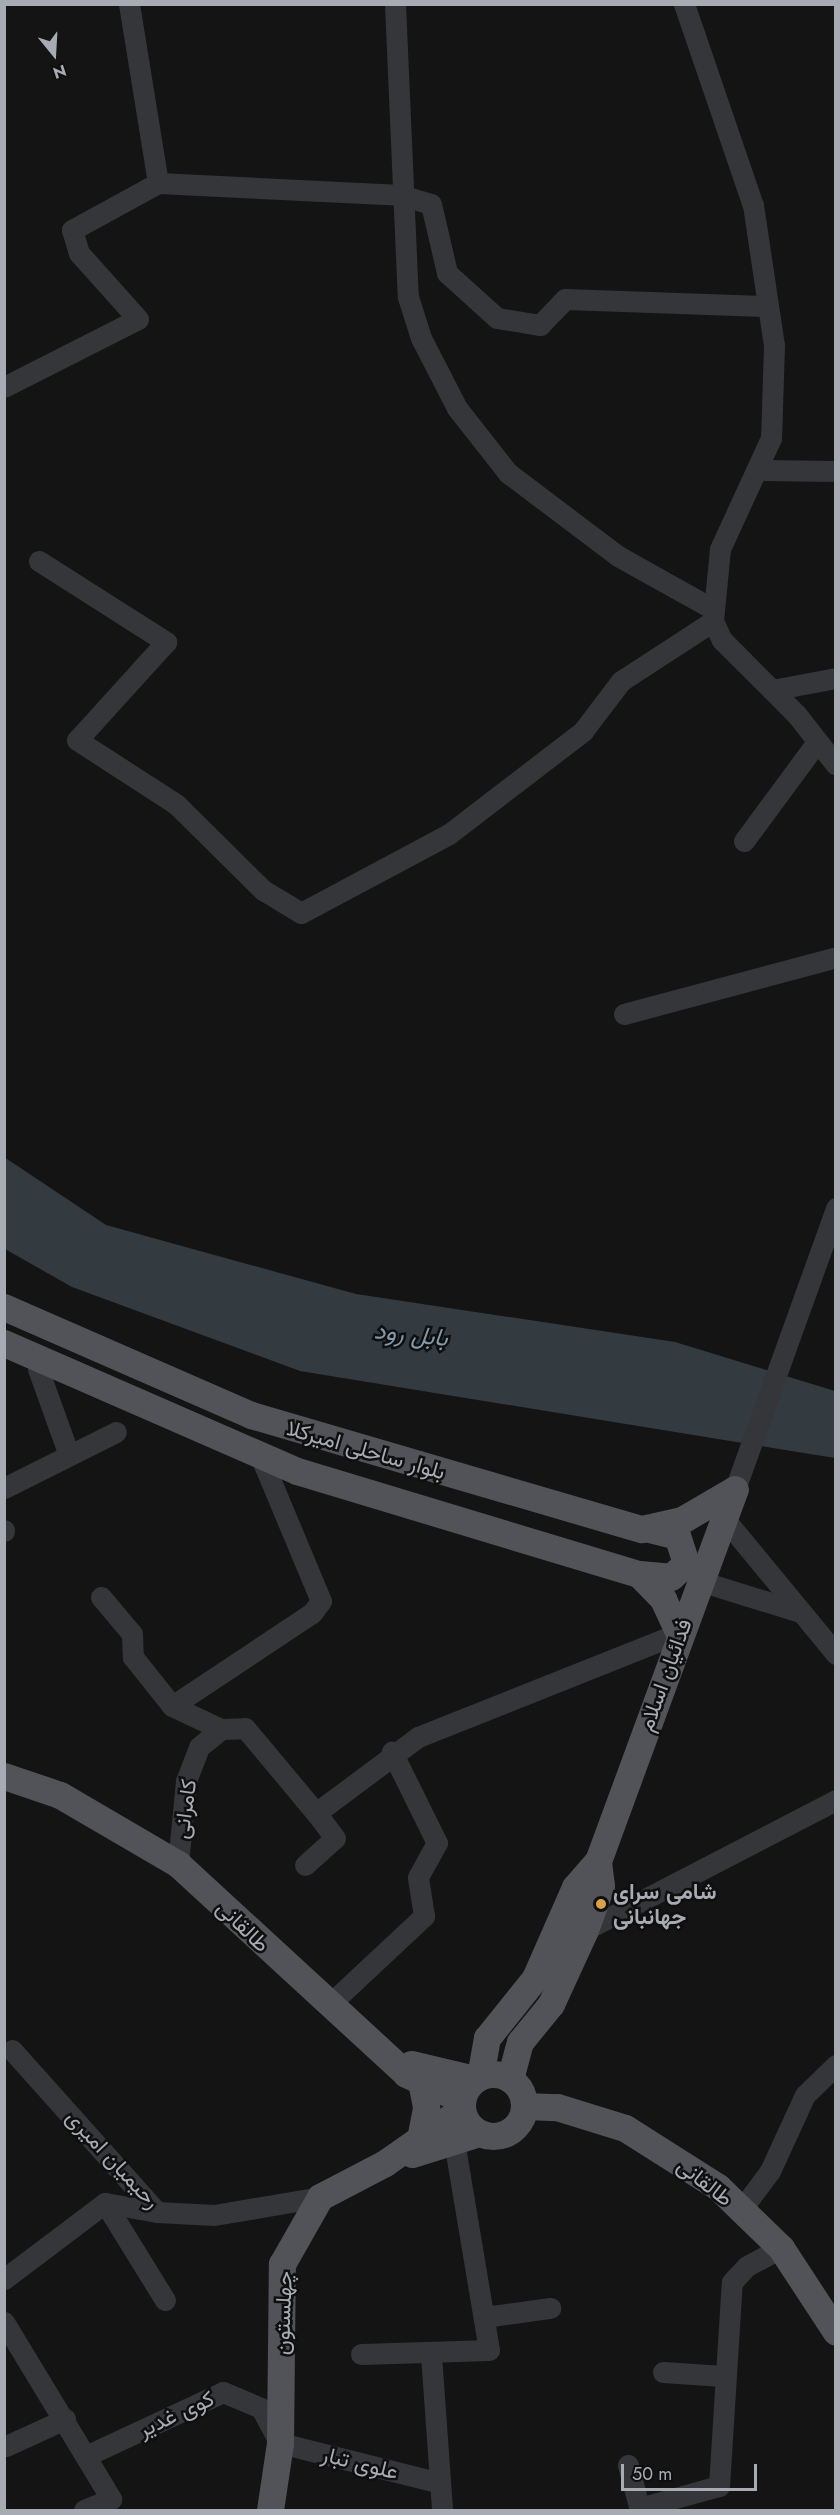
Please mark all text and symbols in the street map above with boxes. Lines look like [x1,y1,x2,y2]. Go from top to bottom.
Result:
north arrow [24,24,84,84]
text: N [50,59,69,84]
water label: بابل رود [373,1316,449,1352]
street label: بلوار ساحلی امیرکلا [284,1415,448,1485]
street label: فدائیان اسلام [632,1615,698,1735]
street label: کامرانی [168,1778,202,1840]
place label: شامی سرای جهانبانی [613,1878,716,1930]
street label: طالقانی [211,1894,275,1958]
marker: شامی سرای جهانبانی [594,1897,608,1911]
street label: رحیمیان امیری [60,2104,166,2214]
street label: طالقانی [672,2152,738,2212]
street label: چهلستون [268,2271,298,2355]
street label: کوی غدیر [134,2385,218,2443]
street label: علوی تبار [319,2441,401,2485]
scale bar [624,2452,760,2490]
text: 50 m [632,2461,672,2487]

